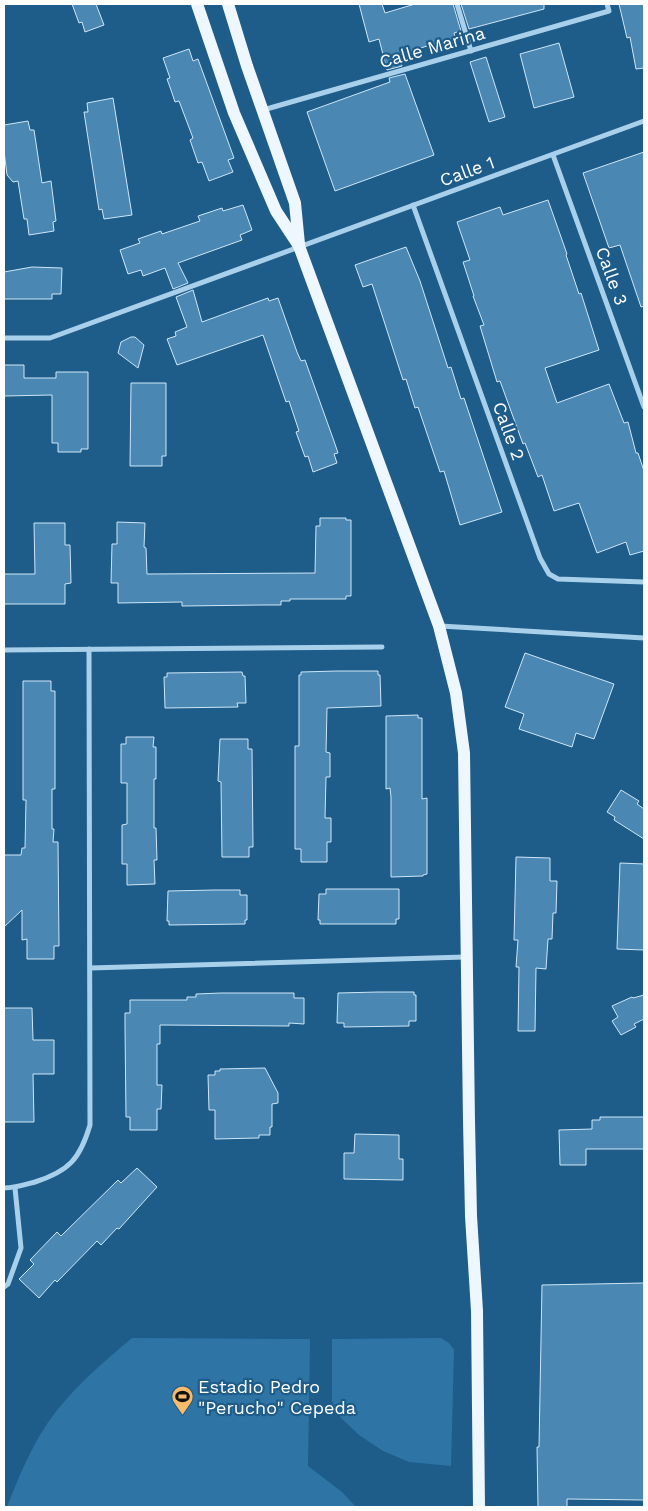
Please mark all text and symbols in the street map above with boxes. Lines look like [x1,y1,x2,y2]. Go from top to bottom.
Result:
street label: Calle Marina [377,22,487,72]
street label: Calle 1 [437,151,497,191]
street label: Calle 3 [592,244,632,308]
street label: Calle 2 [489,399,529,463]
place label: Estadio Pedro "Perucho" Cepeda [198,1376,356,1418]
sports icon: Estadio Pedro "Perucho" Cepeda [170,1384,194,1415]

